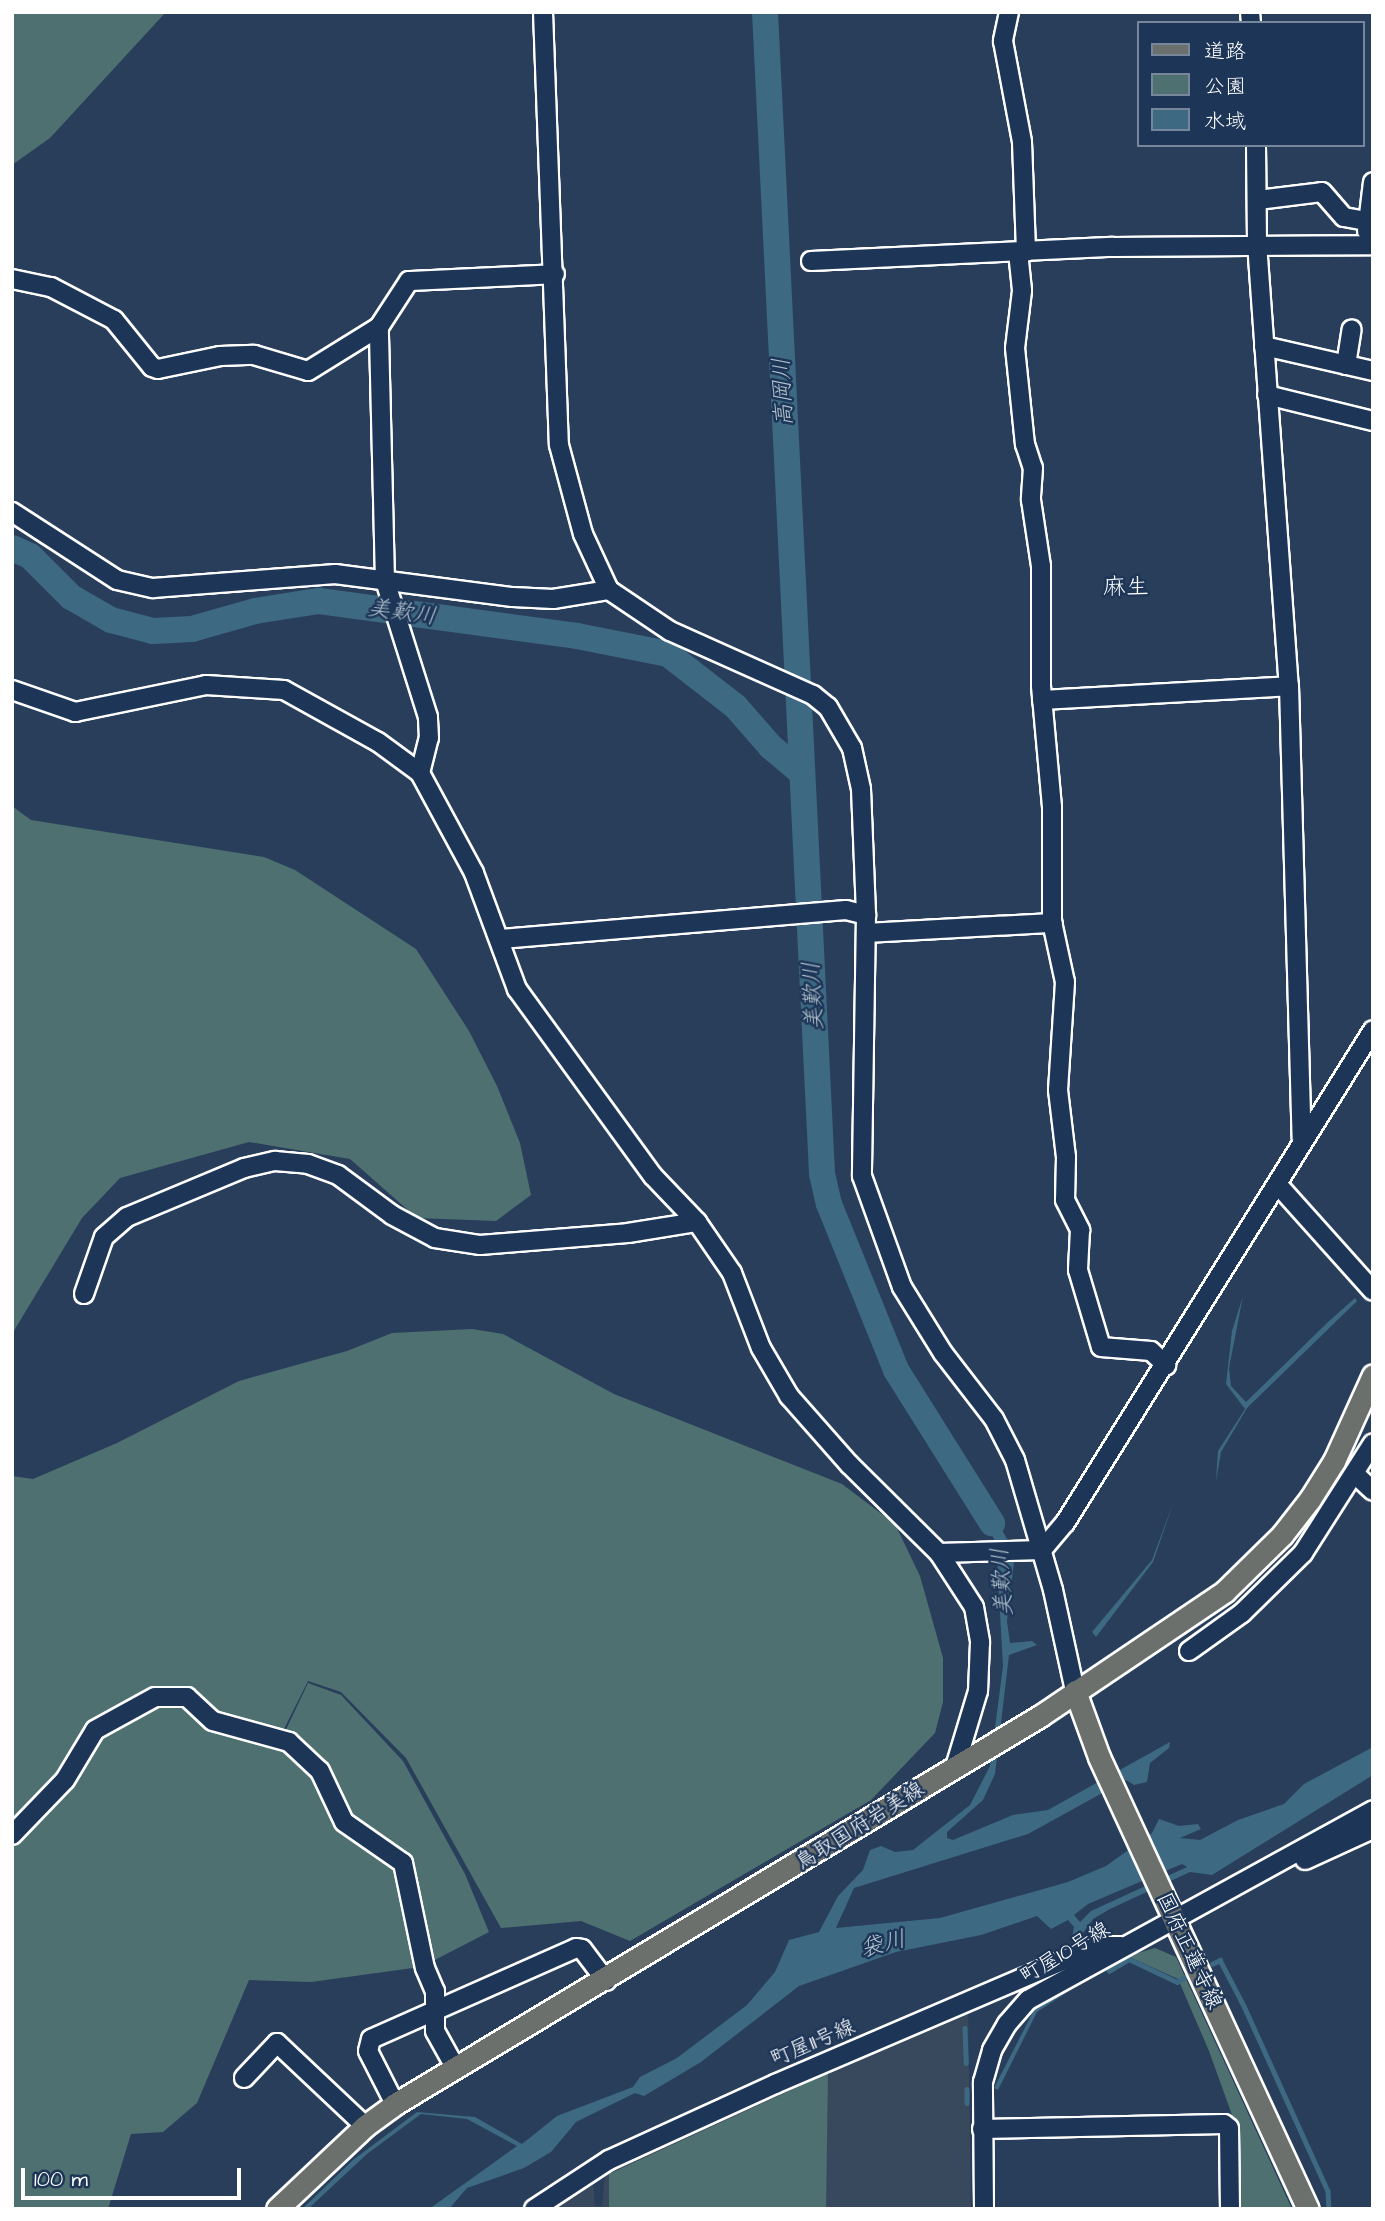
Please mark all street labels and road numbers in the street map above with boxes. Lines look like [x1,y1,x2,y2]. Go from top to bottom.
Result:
street label: 鳥取国府岩美線 [791,1776,929,1876]
street label: 国府正蓮寺線 [1151,1889,1227,2013]
street label: 町屋10号線 [1016,1916,1114,1990]
street label: 町屋11号線 [767,2014,859,2072]

